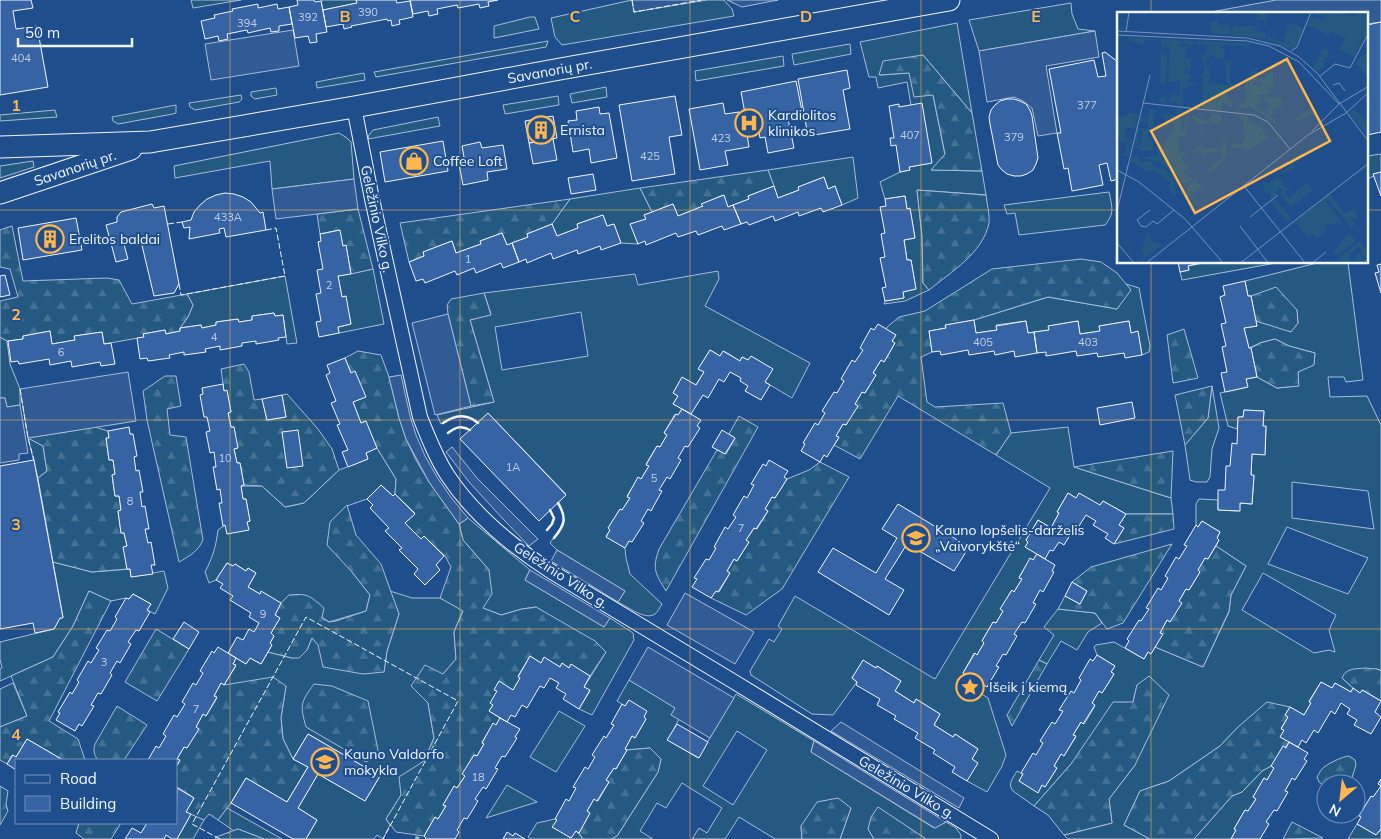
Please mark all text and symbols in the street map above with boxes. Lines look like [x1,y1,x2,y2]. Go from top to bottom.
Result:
house number: 390 [358,5,378,19]
text: B [339,6,351,26]
text: C [570,6,581,26]
text: D [800,6,812,26]
text: E [1031,6,1041,26]
house number: 392 [298,10,318,24]
inset map [1117,12,1368,264]
scale bar [18,15,131,47]
house number: 394 [237,16,257,30]
text: 50 m [25,23,60,42]
house number: 404 [11,51,31,65]
street label: Savanorių pr. [506,55,593,88]
text: 1 [11,95,21,115]
house number: 377 [1077,98,1097,112]
place label: Kardiolitos klinikos [768,106,836,140]
hospital icon: Kardiolitos klinikos [734,108,764,138]
building icon: Ernista [526,115,556,145]
place label: Ernista [560,121,605,139]
house number: 407 [900,128,920,142]
house number: 379 [1004,130,1024,144]
house number: 423 [711,131,731,145]
street label: Savanorių pr. [31,146,118,190]
shop icon: Coffee Loft [399,146,429,176]
house number: 425 [640,149,660,163]
place label: Coffee Loft [433,152,503,170]
street label: Geležinio Vilko g. [357,164,397,274]
house number: 433A [214,210,242,224]
building icon: Erelitos baldai [35,224,65,254]
place label: Erelitos baldai [69,230,160,248]
house number: 1 [465,252,471,266]
house number: 2 [326,278,333,292]
text: 2 [11,304,21,324]
house number: 4 [211,330,218,344]
house number: 405 [973,335,993,349]
house number: 403 [1078,335,1098,349]
house number: 6 [58,345,65,359]
house number: 10 [218,451,232,465]
house number: 1A [506,460,520,474]
house number: 5 [651,471,658,485]
house number: 8 [127,494,134,508]
text: 3 [11,514,21,534]
house number: 7 [738,521,744,535]
place label: Kauno lopšelis-darželis „Vaivorykštė“ [935,521,1085,555]
school or university icon: Kauno lopšelis-darželis „Vaivorykštė“ [901,523,931,553]
street label: Geležinio Vilko g. [510,538,612,612]
house number: 9 [260,607,266,621]
house number: 3 [101,655,107,669]
place icon: Išeik į kiemą [955,672,985,702]
place label: Išeik į kiemą [989,678,1067,696]
house number: 7 [193,702,199,716]
text: 4 [11,724,21,744]
place label: Kauno Valdorfo mokykla [344,745,444,779]
school or university icon: Kauno Valdorfo mokykla [310,747,340,777]
street label: Geležinio Vilko g. [856,751,958,823]
legend [15,759,178,824]
text: Road [60,769,97,788]
house number: 18 [471,770,485,784]
north arrow [1316,774,1366,824]
text: Building [60,794,116,813]
text: N [1326,800,1344,821]

